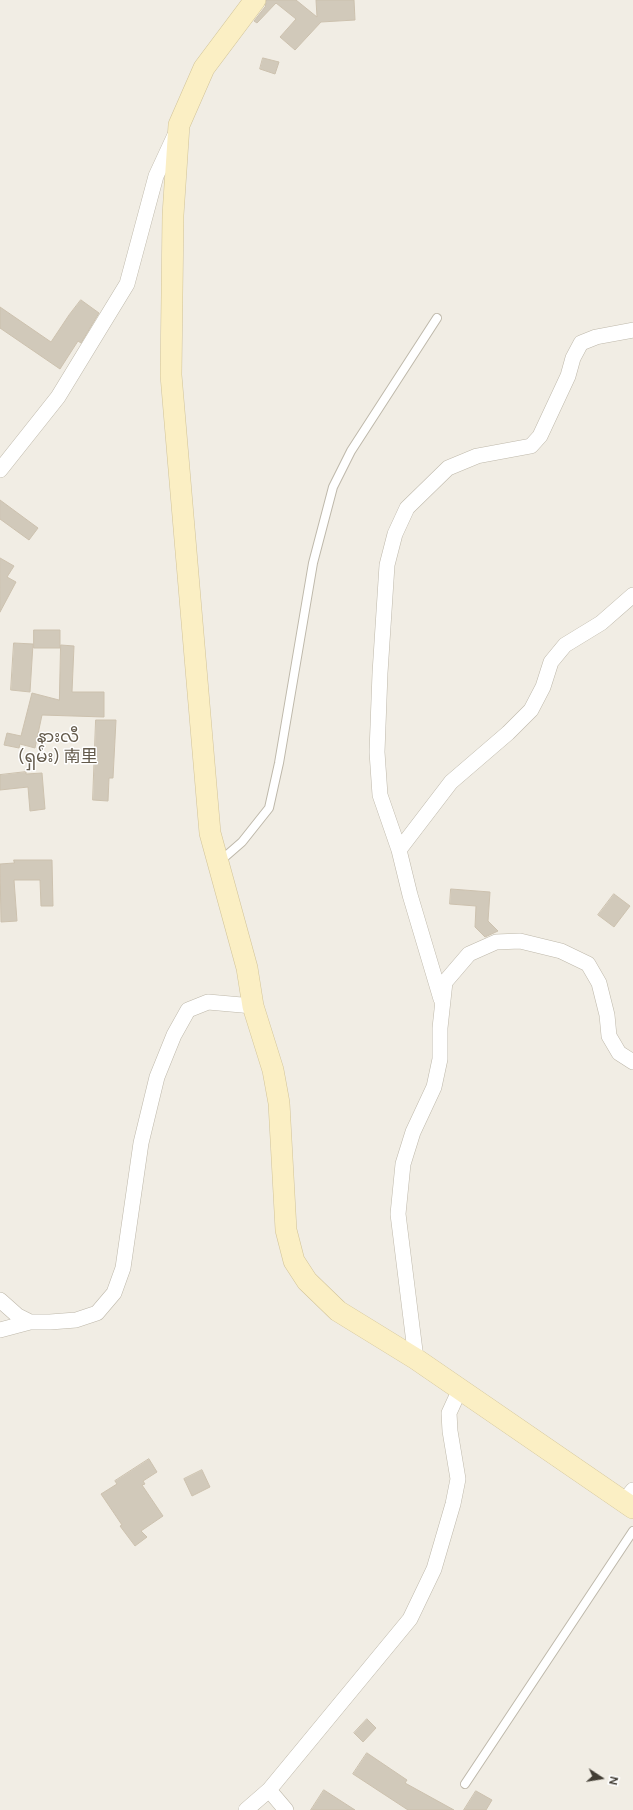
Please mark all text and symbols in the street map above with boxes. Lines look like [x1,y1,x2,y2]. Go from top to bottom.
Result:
district label: နားလီ (ရှမ်း) 南里 [18,727,98,767]
north arrow [581,1758,621,1798]
text: N [606,1775,620,1786]

